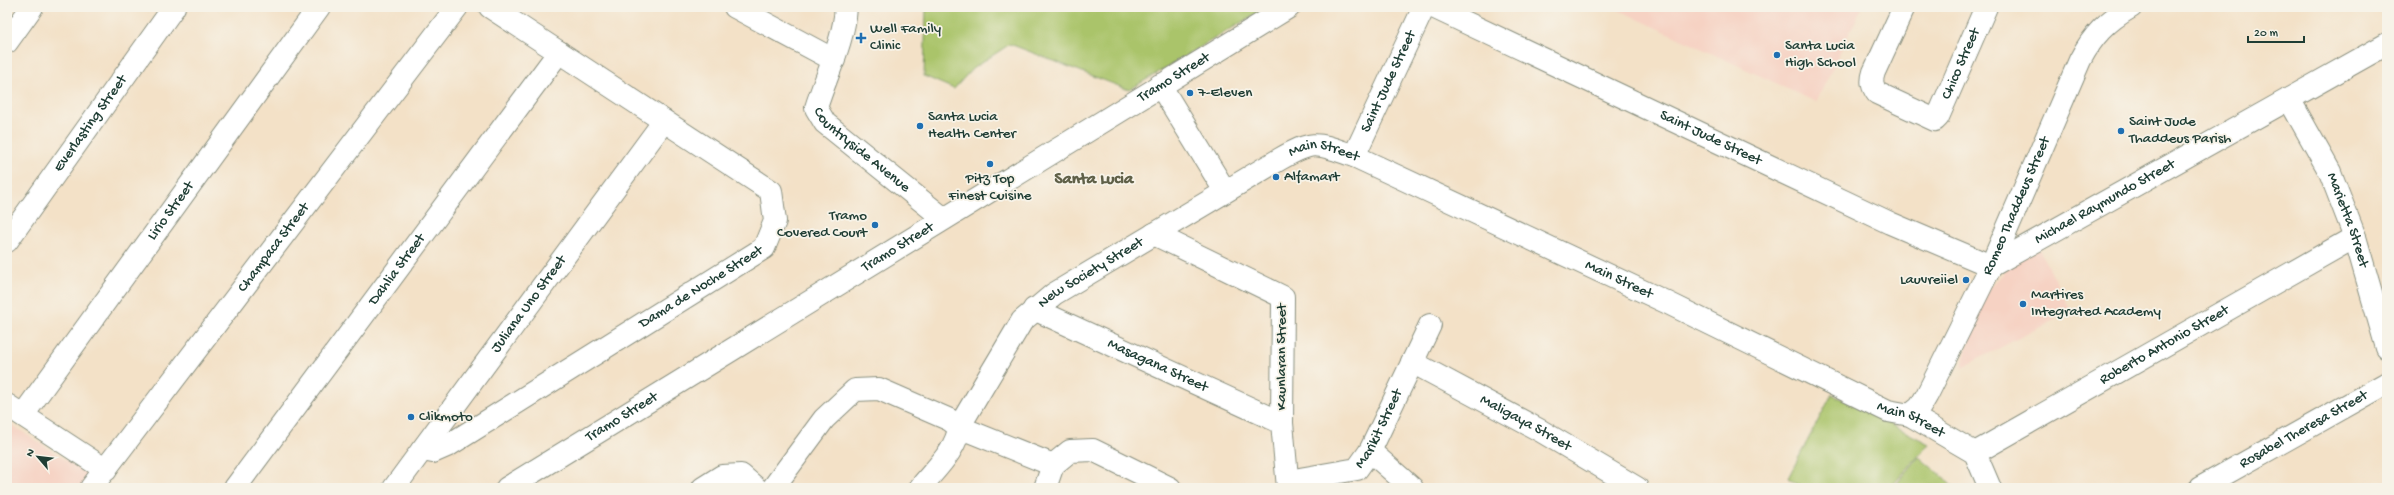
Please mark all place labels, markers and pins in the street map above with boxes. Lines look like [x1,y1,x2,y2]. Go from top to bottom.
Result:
place label: Well Family Clinic [870,20,942,55]
marker: Well Family Clinic [855,32,867,44]
place label: Santa Lucia High School [1785,37,1856,72]
marker: Santa Lucia High School [1772,50,1782,60]
place label: 7-Eleven [1197,84,1252,102]
marker: 7-Eleven [1185,88,1195,98]
place label: Santa Lucia Health Center [928,108,1018,143]
place label: Saint Jude Thaddeus Parish [2128,113,2231,148]
marker: Santa Lucia Health Center [915,121,925,131]
marker: Saint Jude Thaddeus Parish [2116,126,2126,136]
marker: Pitz Top Finest Cuisine [985,159,995,169]
place label: Alfamart [1284,168,1341,186]
place label: Pitz Top Finest Cuisine [947,170,1032,205]
marker: Alfamart [1271,172,1281,182]
place label: Tramo Covered Court [777,207,869,242]
marker: Tramo Covered Court [870,220,880,230]
place label: Lauvreiiel [1900,271,1958,289]
marker: Lauvreiiel [1961,275,1971,285]
place label: Martires Integrated Academy [2031,286,2161,321]
marker: Martires Integrated Academy [2018,299,2028,309]
place label: Clikmoto [419,408,473,426]
marker: Clikmoto [406,412,416,422]

